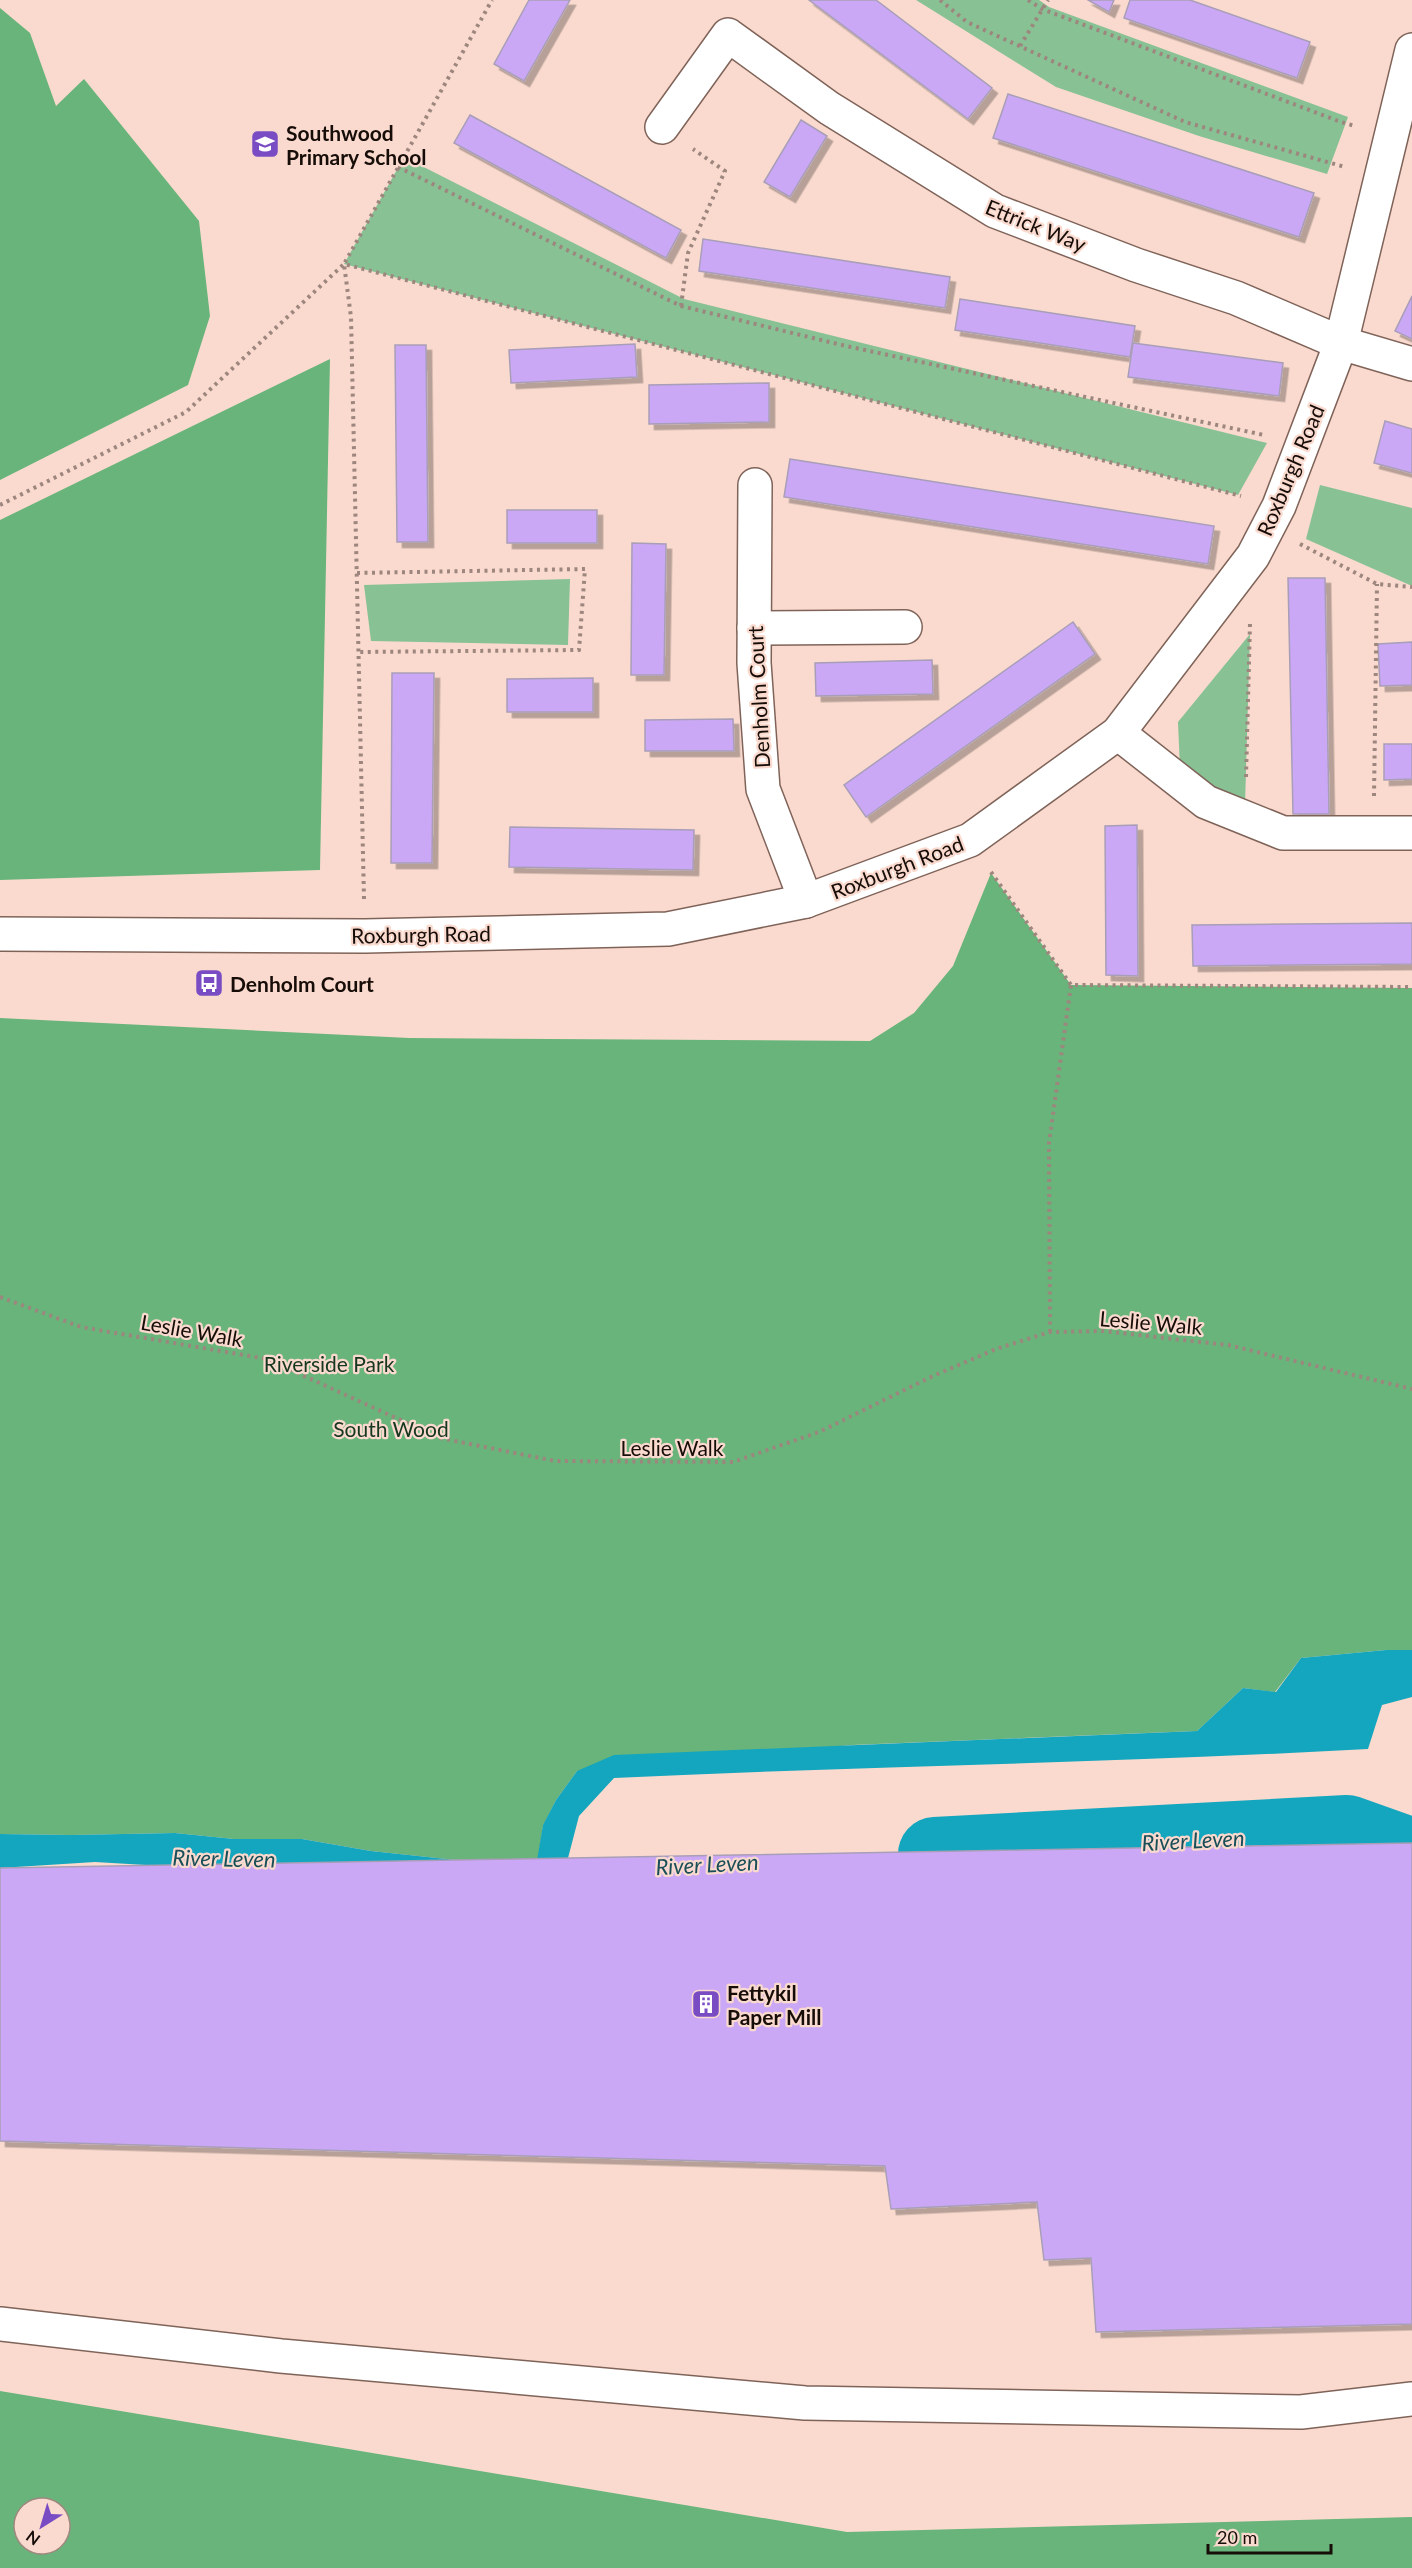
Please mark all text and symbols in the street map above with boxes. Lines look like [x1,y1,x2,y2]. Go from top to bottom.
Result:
place label: Southwood Primary School [286,120,427,169]
school or university icon: Southwood Primary School [249,128,281,160]
street label: Ettrick Way [982,194,1090,257]
street label: Roxburgh Road [1251,401,1329,539]
street label: Denholm Court [742,625,774,769]
street label: Roxburgh Road [827,830,967,904]
street label: Roxburgh Road [351,920,491,948]
bus stop icon: Denholm Court [193,967,225,999]
place label: Denholm Court [230,971,374,996]
street label: Leslie Walk [1099,1305,1204,1339]
street label: Leslie Walk [139,1309,245,1351]
park label: Riverside Park [264,1351,395,1376]
park label: South Wood [333,1416,449,1441]
street label: Leslie Walk [621,1435,724,1460]
water label: River Leven [1141,1824,1245,1856]
water label: River Leven [172,1844,276,1872]
water label: River Leven [655,1848,759,1880]
place label: Fettykil Paper Mill [727,1980,821,2029]
building icon: Fettykil Paper Mill [690,1988,722,2020]
north arrow [12,2496,72,2556]
scale bar [1208,2517,1331,2555]
text: 20 m [1217,2526,1257,2548]
text: N [22,2527,43,2550]

